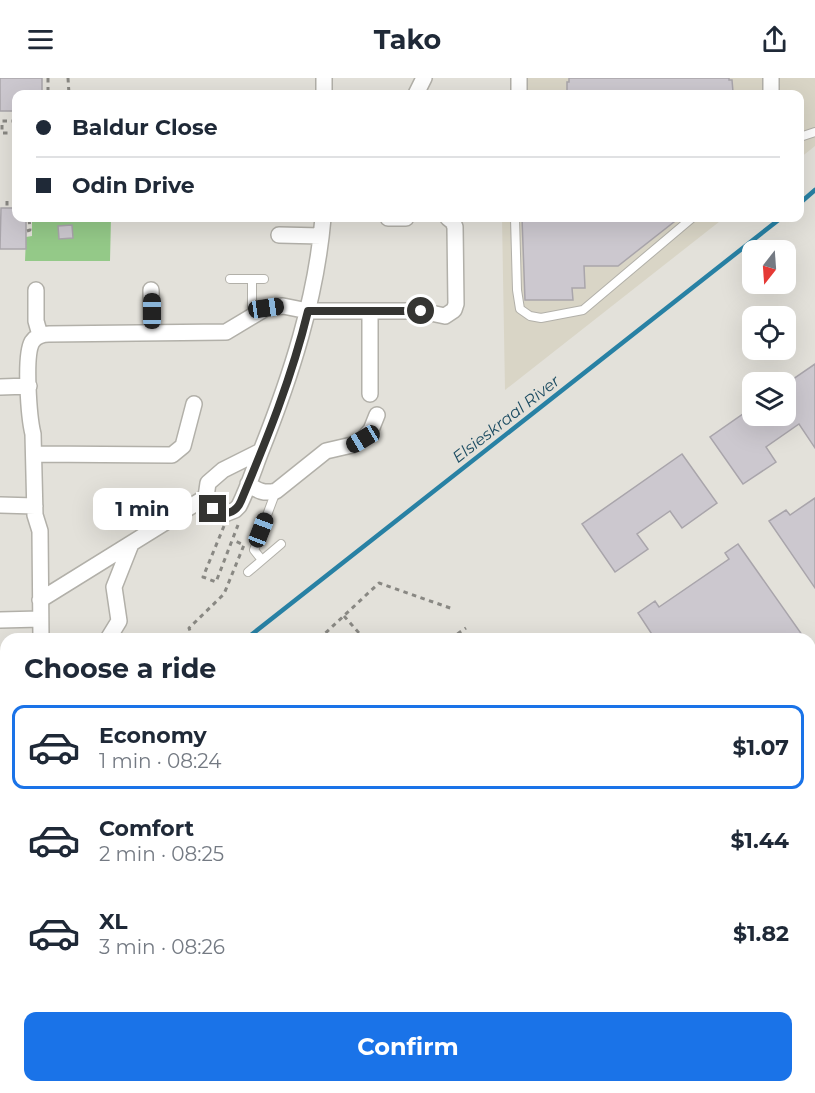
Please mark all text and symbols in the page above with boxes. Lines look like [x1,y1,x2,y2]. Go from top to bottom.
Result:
icon: menu [24,23,57,56]
text: Tako [374,23,441,56]
icon: share [758,23,791,56]
text: Baldur Close [72,114,218,141]
text: Odin Drive [72,172,195,199]
north arrow [742,240,796,294]
map controls [742,240,796,426]
car [143,293,161,329]
car [247,297,285,319]
route start [407,297,434,324]
button: locate [742,306,796,360]
water label: Elsieskraal River [449,371,564,467]
button: layers [742,372,796,426]
car [343,422,383,456]
callout: 1 min [93,488,192,530]
route end [199,495,226,522]
text: 1 min [115,497,170,521]
car [246,510,276,550]
text: Choose a ride [24,652,216,685]
icon: car [27,720,81,774]
text: Economy [99,722,207,749]
text: $1.07 [733,734,789,761]
text: 1 min · 08:24 [99,749,221,773]
icon: car [27,813,81,867]
text: Comfort [99,815,194,842]
text: $1.44 [730,827,789,854]
text: 2 min · 08:25 [99,842,224,866]
icon: car [27,906,81,960]
text: XL [99,908,128,935]
text: $1.82 [733,920,789,947]
text: 3 min · 08:26 [99,935,225,959]
button: Confirm [24,1012,792,1081]

